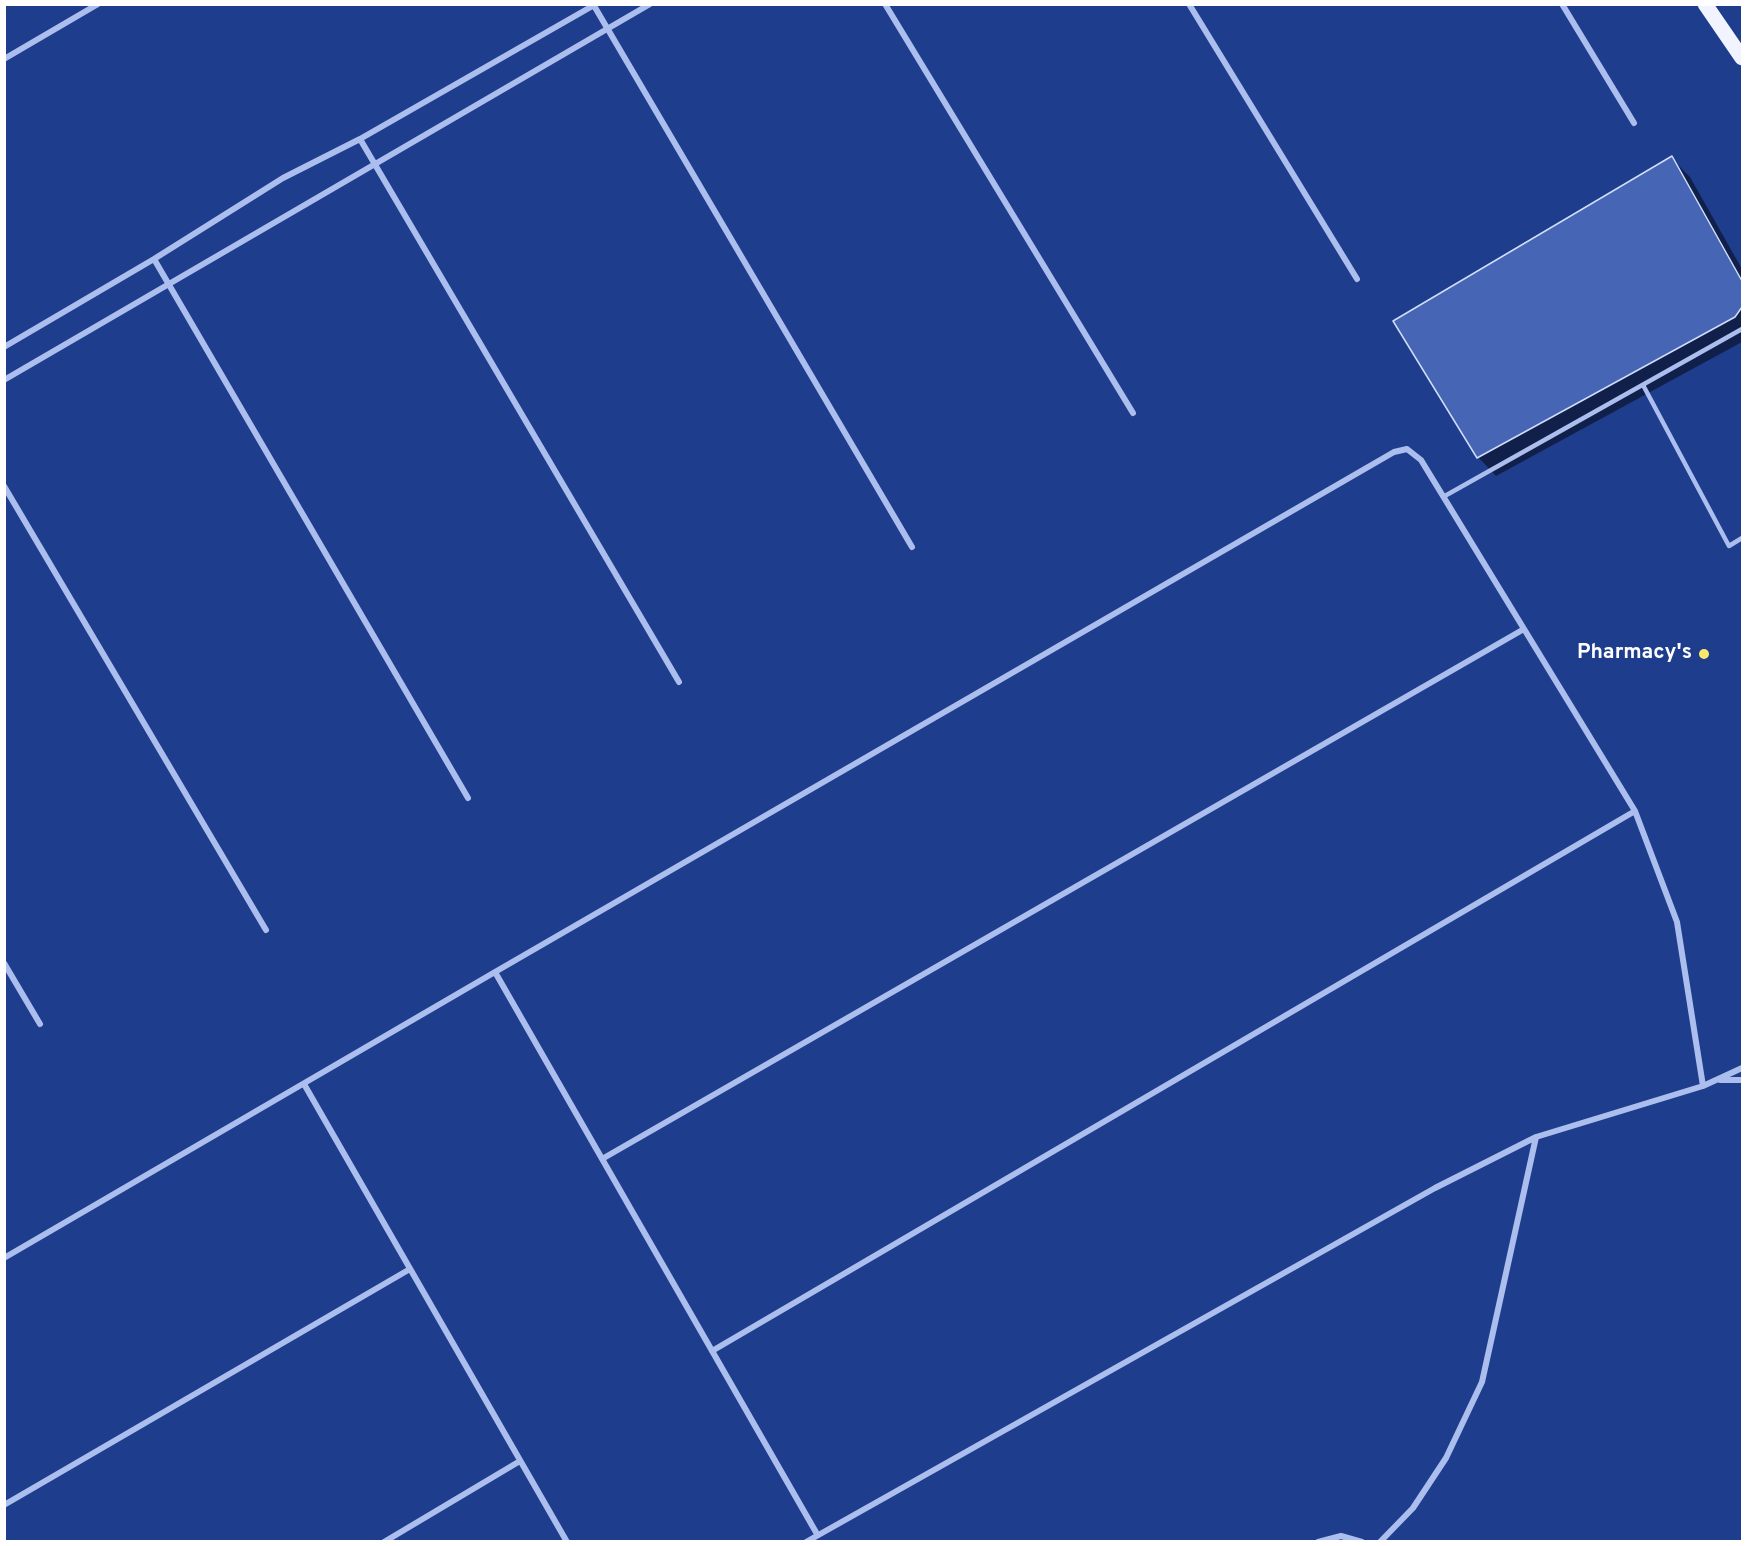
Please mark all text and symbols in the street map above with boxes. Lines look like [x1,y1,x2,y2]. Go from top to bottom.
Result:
place label: Pharmacy's [1577,641,1692,667]
marker: Pharmacy's [1697,647,1711,661]

